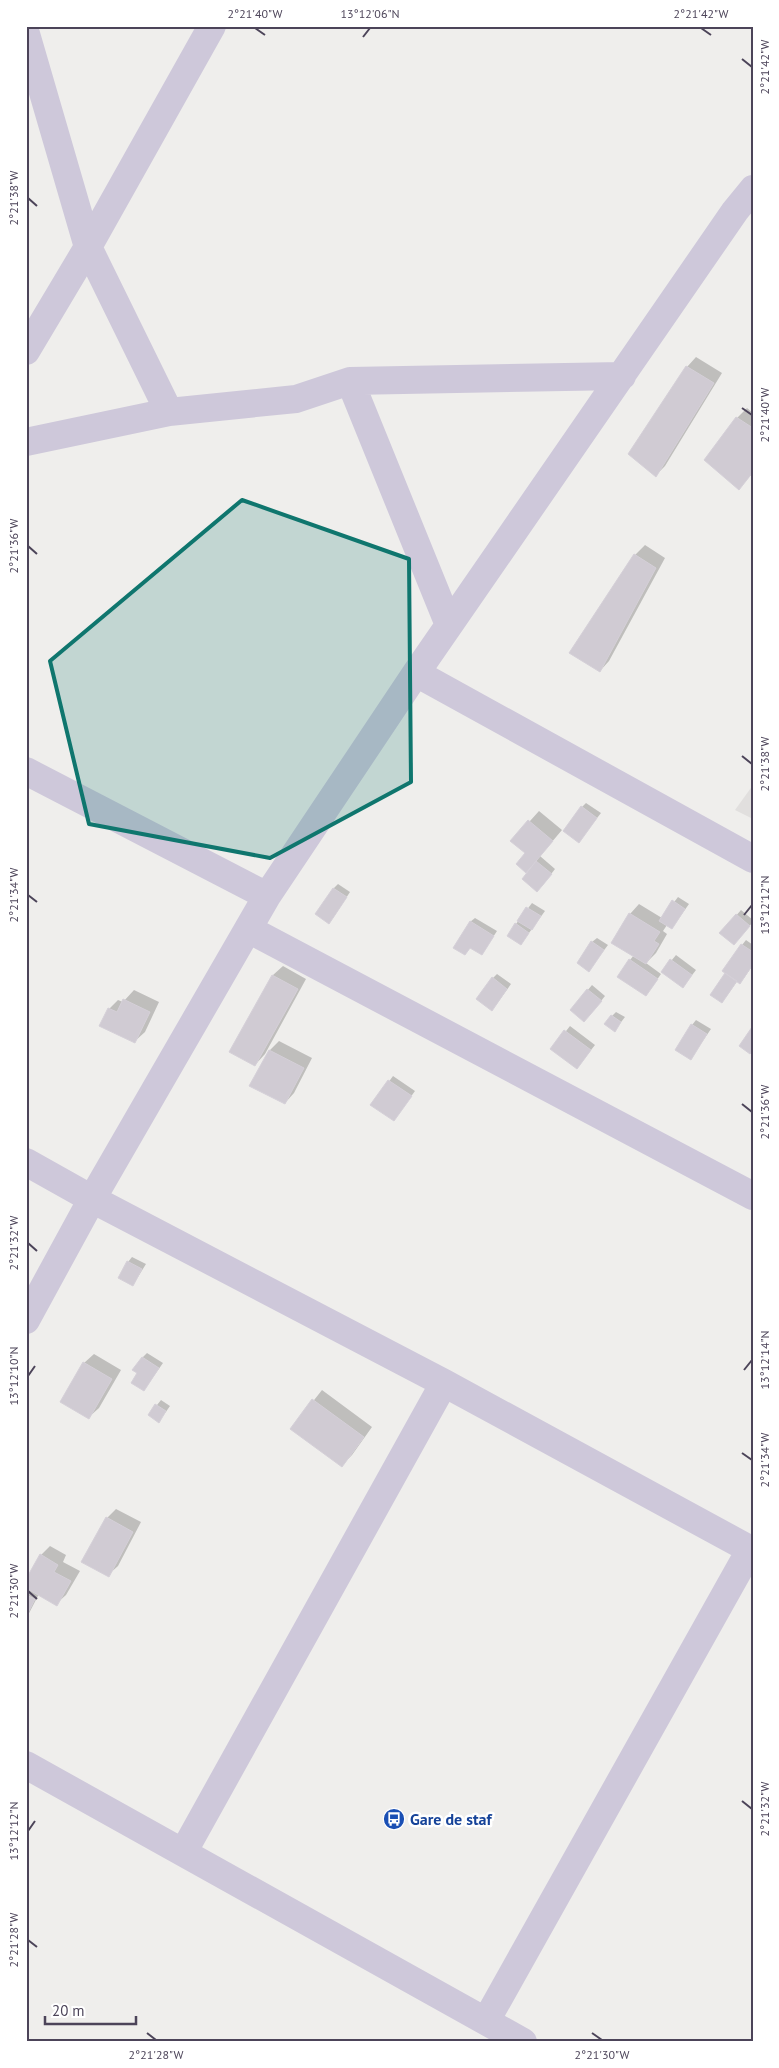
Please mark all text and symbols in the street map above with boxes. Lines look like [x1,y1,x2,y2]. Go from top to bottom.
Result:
text: 2°21'40"W [228,6,282,21]
text: 13°12'06"N [340,6,400,21]
text: 2°21'42"W [674,6,728,21]
text: 2°21'42"W [757,40,772,94]
text: 2°21'38"W [6,171,21,225]
text: 2°21'40"W [757,388,772,442]
text: 2°21'36"W [6,519,21,573]
text: 2°21'38"W [757,737,772,791]
text: 2°21'34"W [6,868,21,922]
text: 13°12'12"N [757,875,772,935]
text: 2°21'36"W [757,1085,772,1139]
text: 2°21'32"W [6,1216,21,1270]
text: 13°12'14"N [757,1330,772,1390]
text: 13°12'10"N [6,1346,21,1406]
text: 2°21'34"W [757,1433,772,1487]
text: 2°21'30"W [6,1564,21,1618]
text: 2°21'32"W [757,1782,772,1836]
text: 13°12'12"N [6,1801,21,1861]
bus stop icon: Gare de staf [382,1807,406,1831]
place label: Gare de staf [410,1809,493,1829]
text: 2°21'28"W [6,1913,21,1967]
scale bar [45,1993,136,2025]
text: 20 m [52,2001,85,2020]
text: 2°21'28"W [129,2047,183,2062]
text: 2°21'30"W [575,2047,629,2062]

